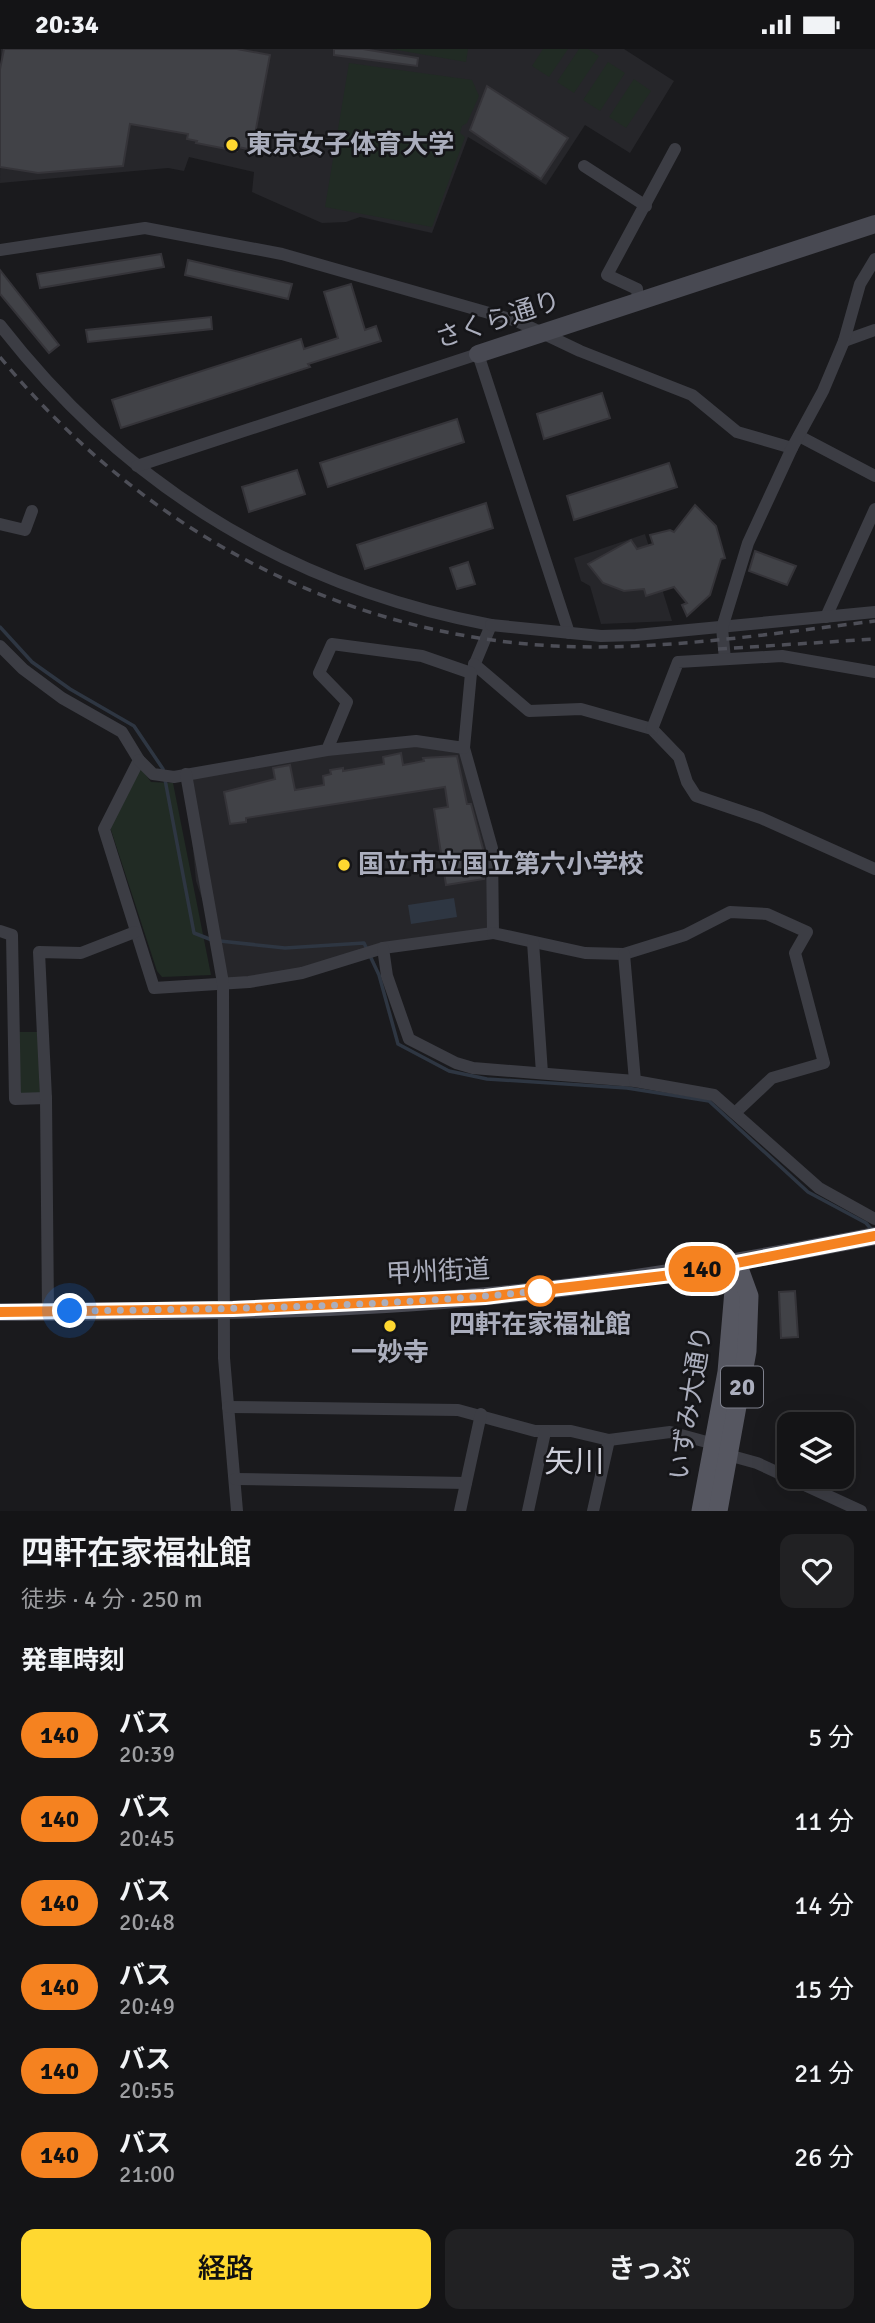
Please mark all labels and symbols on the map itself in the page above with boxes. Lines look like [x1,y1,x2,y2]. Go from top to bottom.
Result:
place label: 東京女子体育大学 [246,129,454,161]
marker: 東京女子体育大学 [224,137,240,153]
street label: さくら通り [431,285,565,355]
place label: 国立市立国立第六小学校 [358,849,644,881]
marker: 国立市立国立第六小学校 [336,857,352,873]
line badge: 140 [662,1246,742,1292]
street label: 甲州街道 [385,1253,491,1291]
marker: 四軒在家福祉館 [525,1276,555,1306]
your location [52,1293,87,1328]
place label: 四軒在家福祉館 [449,1309,631,1341]
marker: 一妙寺 [382,1318,398,1334]
street label: いずみ大通り [663,1323,719,1483]
place label: 一妙寺 [351,1337,429,1369]
road number: 20 [721,1367,763,1407]
district label: 矢川 [544,1444,604,1481]

